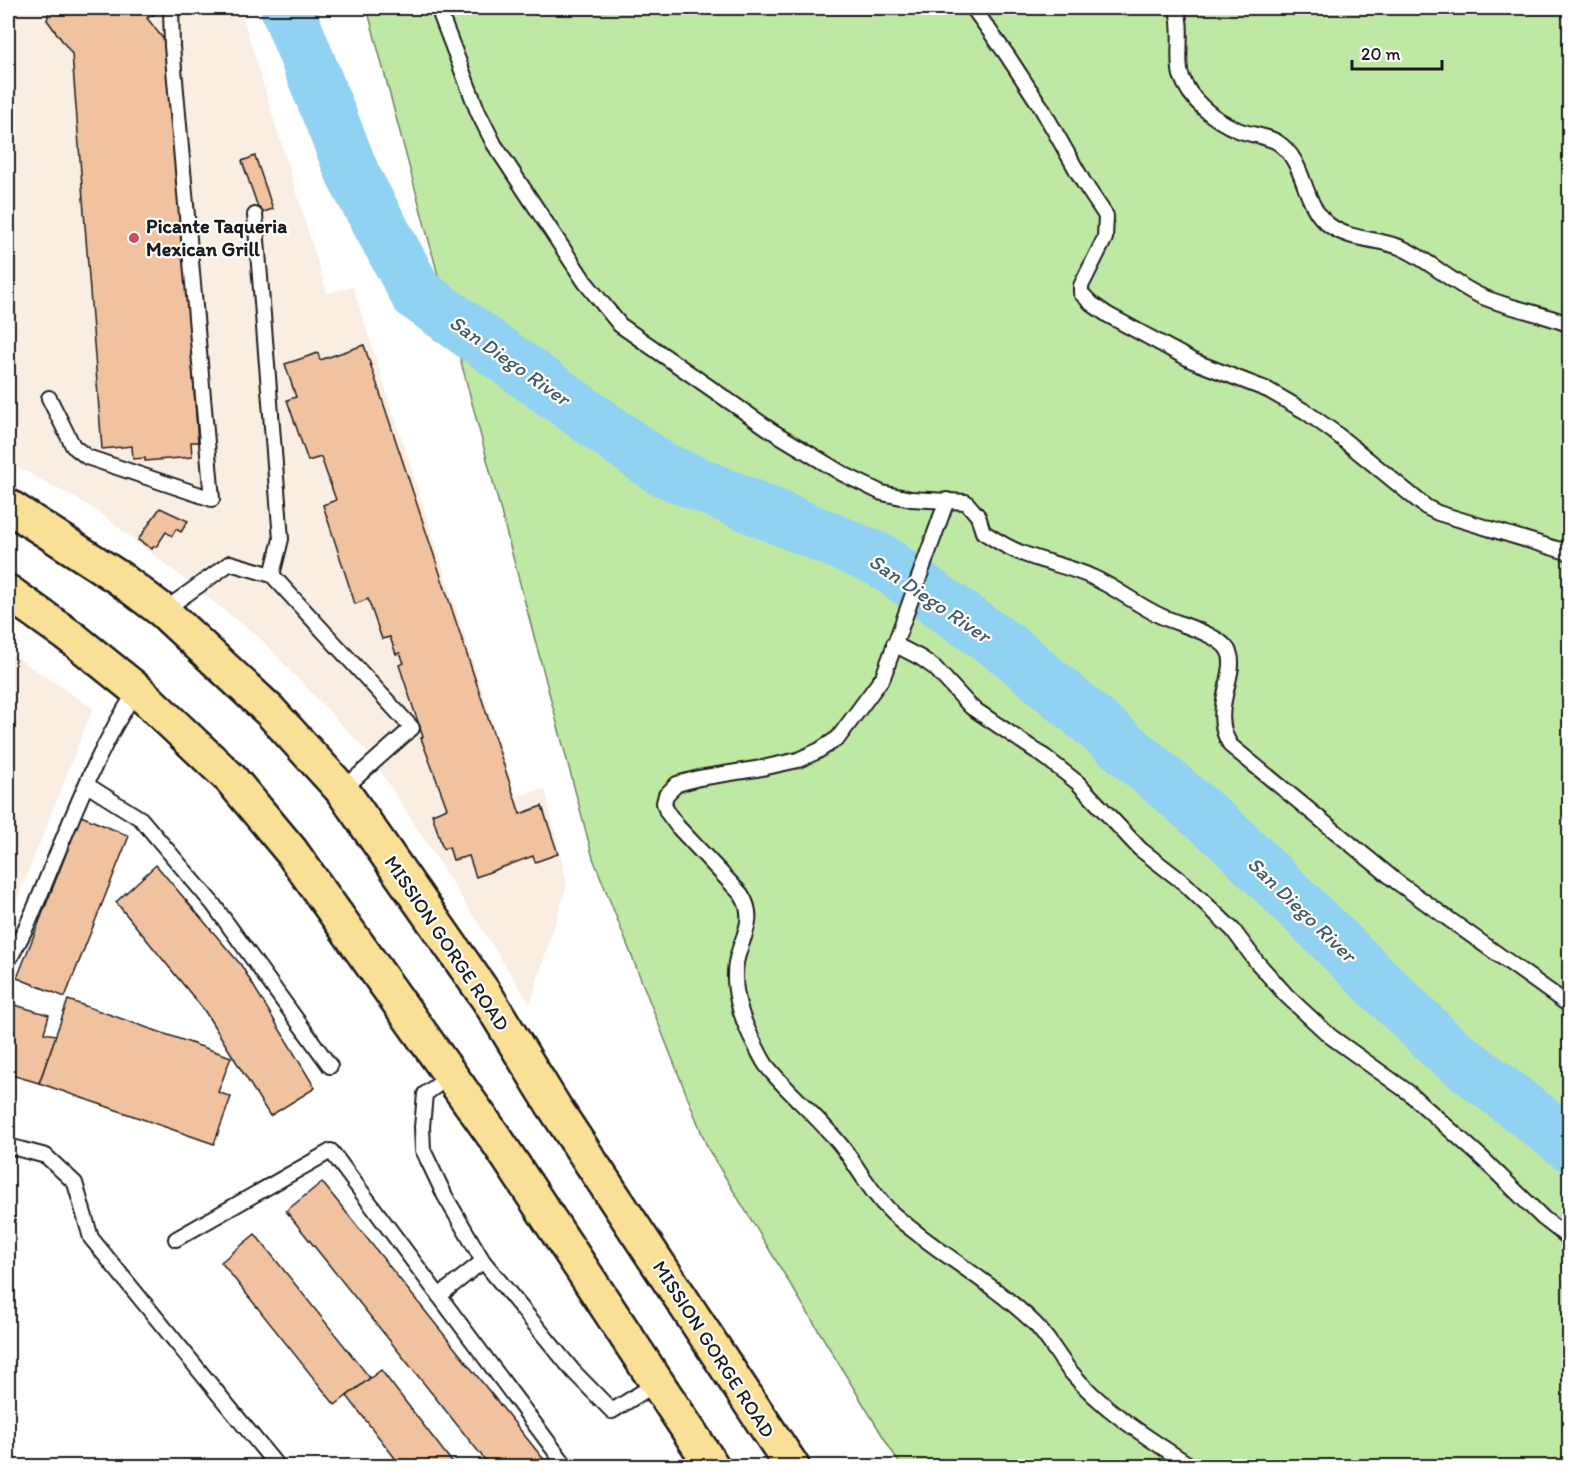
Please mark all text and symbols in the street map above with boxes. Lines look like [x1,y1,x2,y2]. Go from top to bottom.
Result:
scale bar [1352,33,1442,71]
text: 20 m [1361,43,1401,65]
place label: Picante Taqueria Mexican Grill [146,214,287,261]
marker: Picante Taqueria Mexican Grill [127,231,141,245]
water label: San Diego River [445,309,577,412]
water label: San Diego River [865,548,998,649]
street label: MISSION GORGE ROAD [379,851,515,1035]
water label: San Diego River [1243,851,1363,969]
street label: MISSION GORGE ROAD [648,1256,780,1442]

